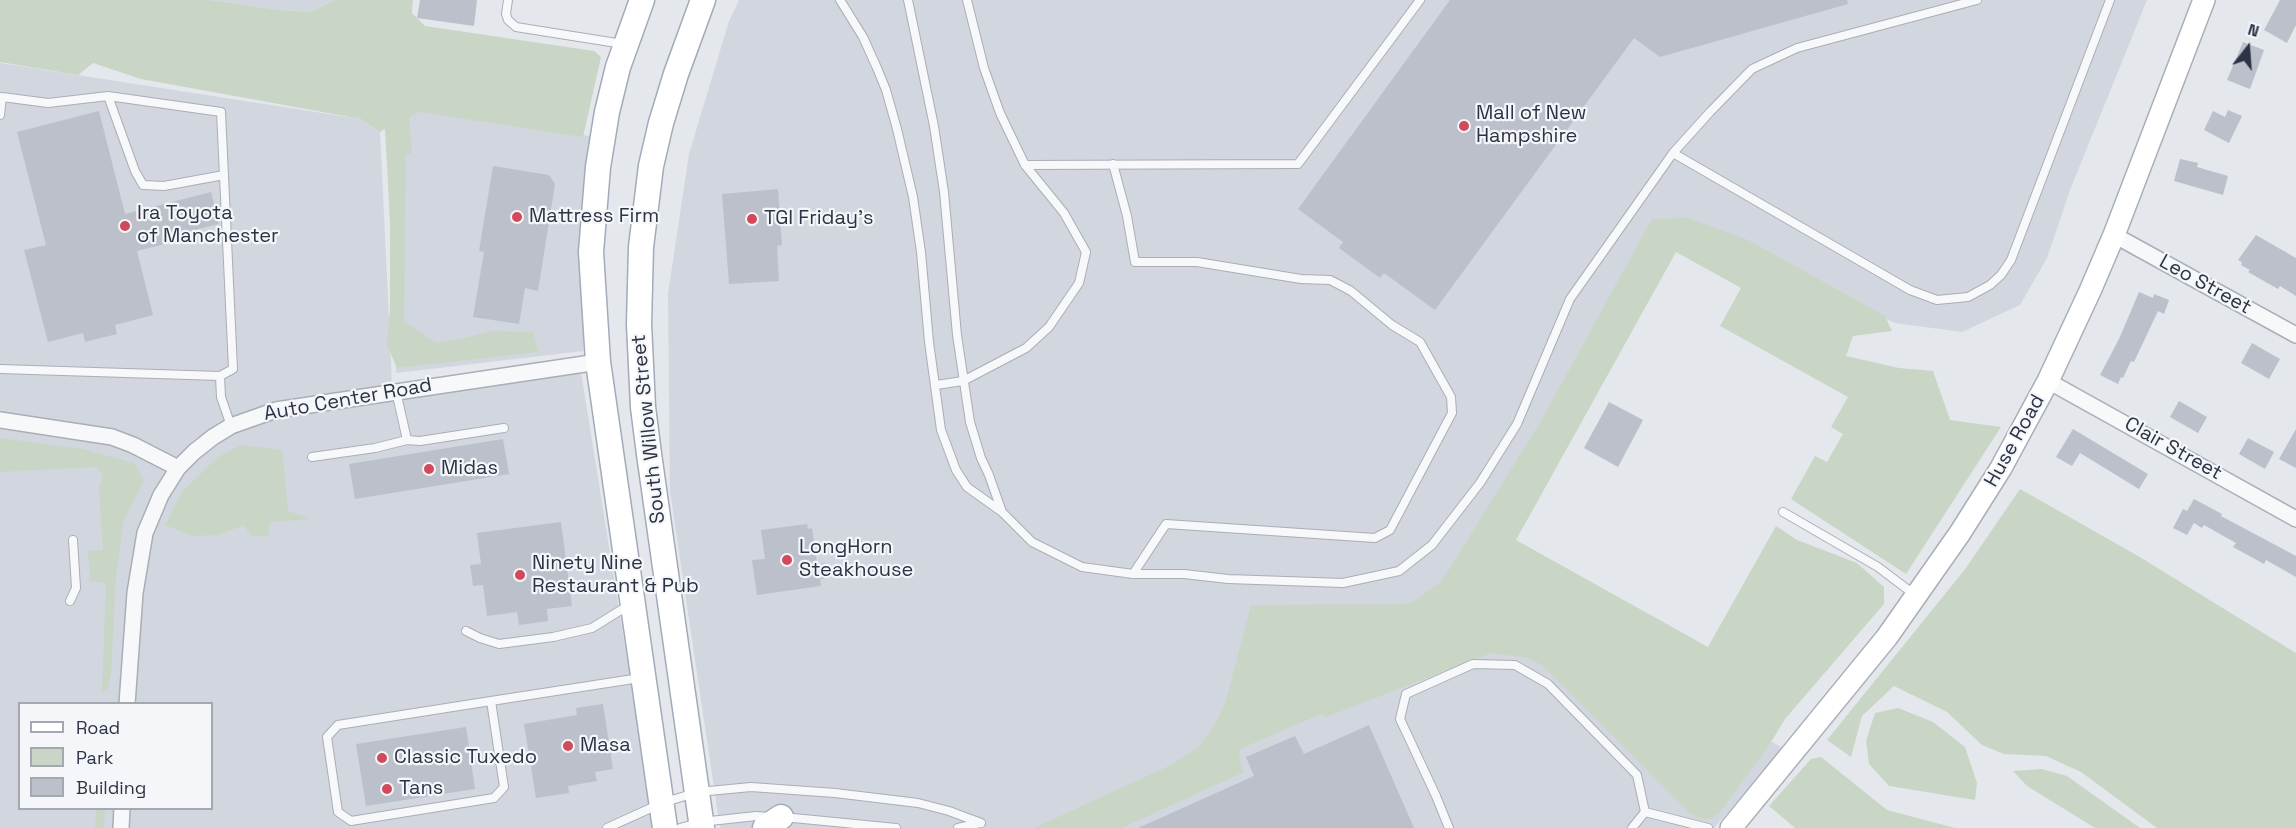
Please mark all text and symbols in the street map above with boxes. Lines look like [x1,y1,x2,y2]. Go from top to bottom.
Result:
north arrow [2218,18,2278,78]
text: N [2245,19,2262,42]
place label: Mall of New Hampshire [1476,102,1587,149]
marker: Mall of New Hampshire [1457,119,1471,133]
place label: Ira Toyota of Manchester [137,202,279,249]
place label: Mattress Firm [529,205,659,229]
place label: TGI Friday's [764,207,873,231]
marker: Mattress Firm [510,210,524,224]
marker: TGI Friday's [745,212,759,226]
marker: Ira Toyota of Manchester [118,219,132,233]
street label: Leo Street [2155,250,2255,320]
street label: South Willow Street [627,333,671,525]
street label: Auto Center Road [262,373,434,427]
street label: Huse Road [1980,391,2050,491]
street label: Clair Street [2120,412,2226,486]
place label: Midas [441,457,498,481]
marker: Midas [422,462,436,476]
place label: LongHorn Steakhouse [799,536,913,583]
place label: Ninety Nine Restaurant & Pub [532,552,699,599]
marker: LongHorn Steakhouse [780,553,794,567]
marker: Ninety Nine Restaurant & Pub [513,568,527,582]
legend [18,702,213,810]
text: Road [76,716,120,739]
place label: Masa [580,734,631,758]
marker: Masa [561,739,575,753]
text: Park [76,746,113,769]
place label: Classic Tuxedo [394,746,537,770]
marker: Classic Tuxedo [375,751,389,765]
text: Building [76,776,146,799]
place label: Tans [399,777,443,801]
marker: Tans [380,782,394,796]

